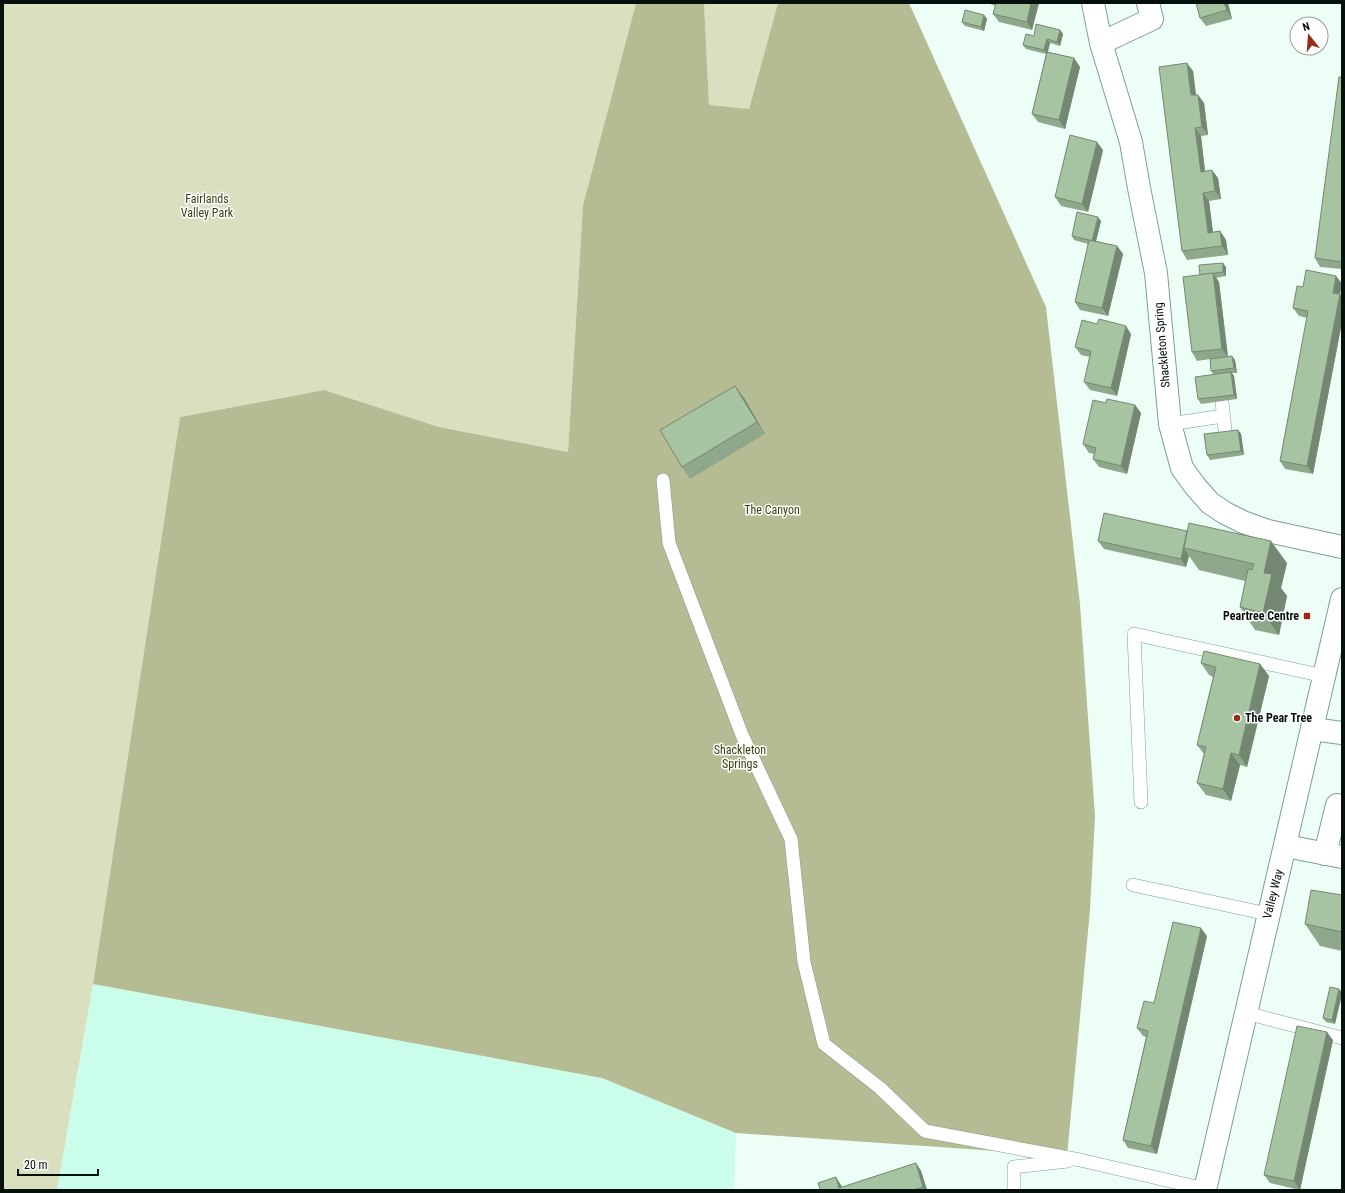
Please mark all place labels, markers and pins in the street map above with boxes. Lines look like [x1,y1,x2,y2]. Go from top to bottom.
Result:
place label: Peartree Centre [1223,609,1299,623]
marker: Peartree Centre [1302,611,1312,621]
place label: The Pear Tree [1245,711,1312,725]
marker: The Pear Tree [1232,713,1242,723]

